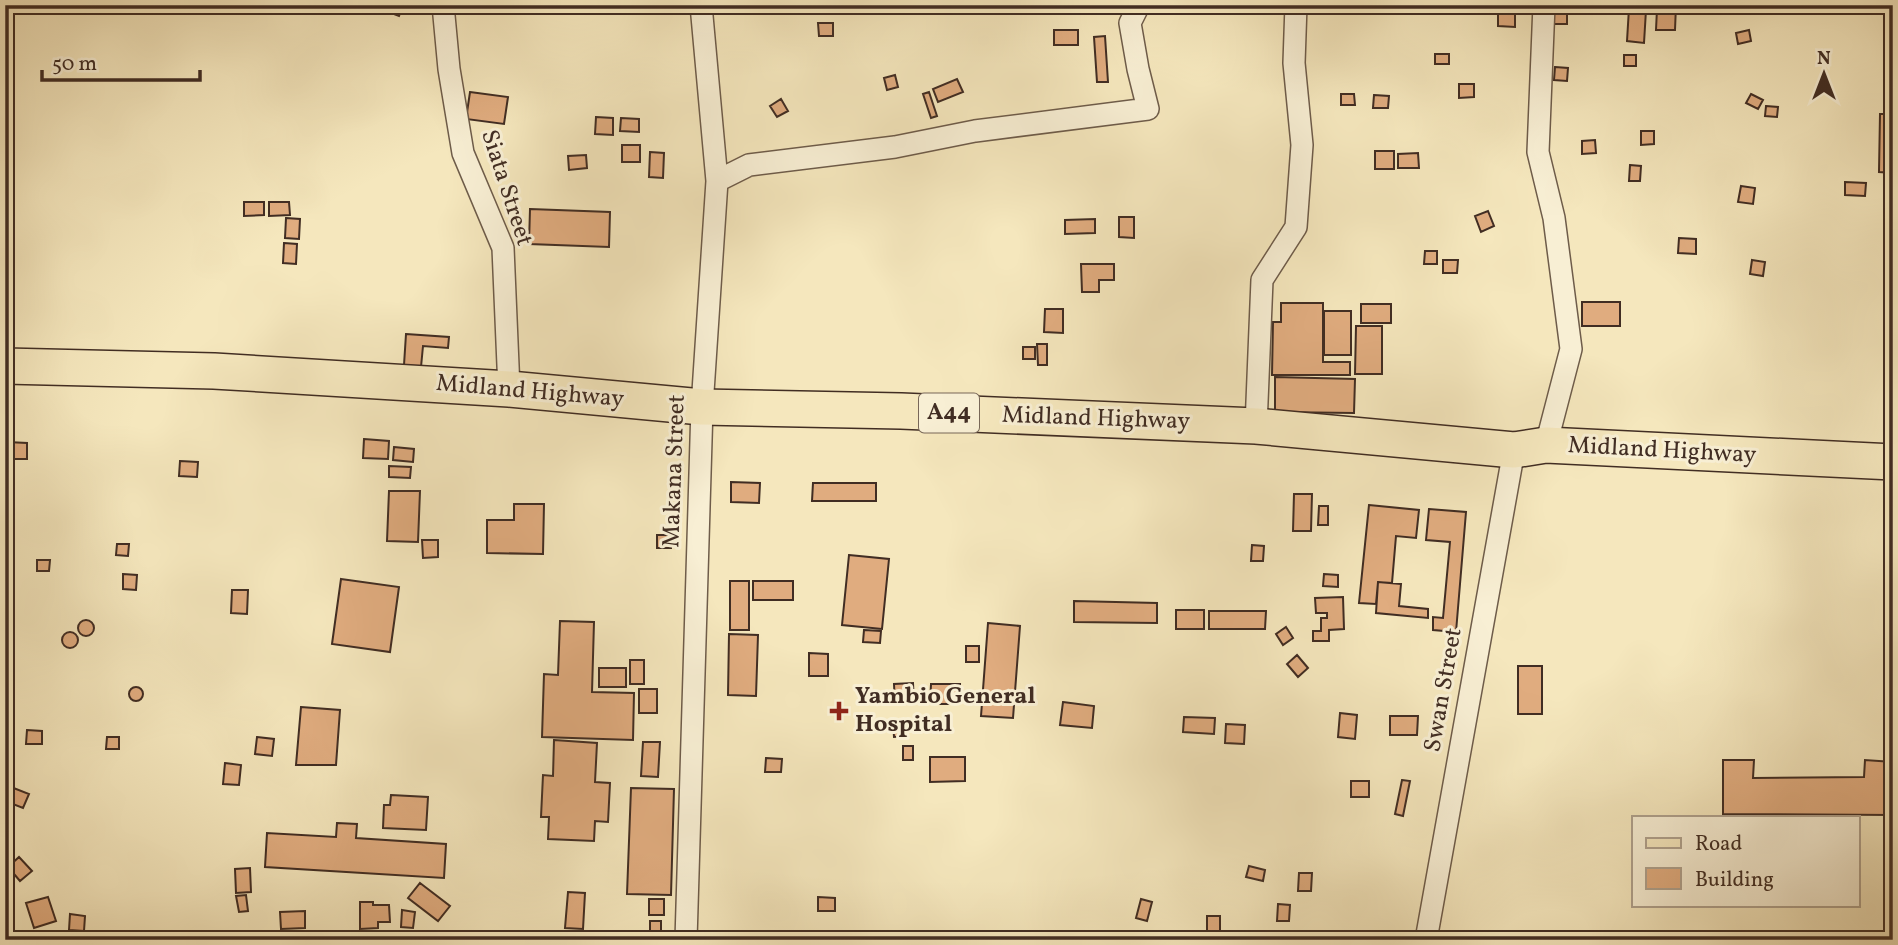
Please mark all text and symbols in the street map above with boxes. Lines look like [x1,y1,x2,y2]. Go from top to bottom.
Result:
scale bar [42,38,200,82]
north arrow [1790,38,1860,108]
text: N [1817,46,1831,72]
text: 50 m [52,50,97,79]
street label: Siata Street [471,126,541,250]
street label: Midland Highway [435,367,625,417]
street label: Makana Street [655,394,695,548]
road number: A44 [919,394,979,432]
street label: Midland Highway [1001,399,1191,439]
street label: Midland Highway [1567,429,1757,473]
street label: Swan Street [1416,625,1472,755]
place label: Yambio General Hospital [855,680,1036,742]
marker: Yambio General Hospital [829,701,849,721]
legend [1632,816,1860,906]
text: Road [1695,830,1742,859]
text: Building [1695,866,1774,895]

